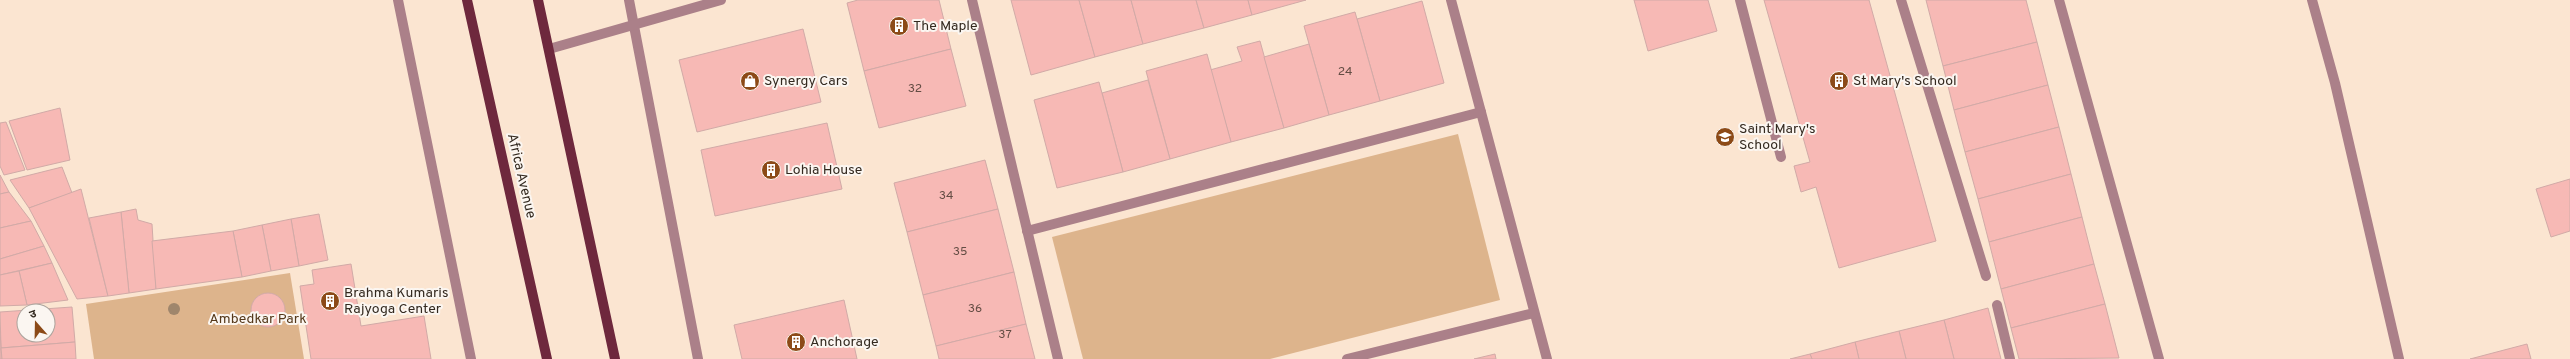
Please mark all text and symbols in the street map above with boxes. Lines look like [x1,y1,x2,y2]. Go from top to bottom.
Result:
building icon: The Maple [888,15,910,37]
place label: The Maple [913,18,978,35]
house number: 24 [1338,64,1352,80]
shop icon: Synergy Cars [739,70,761,92]
building icon: St Mary's School [1828,70,1850,92]
place label: Synergy Cars [764,73,848,90]
place label: St Mary's School [1853,73,1957,90]
house number: 32 [908,81,922,97]
place label: Saint Mary's School [1739,121,1815,154]
school or university icon: Saint Mary's School [1714,126,1736,148]
street label: Africa Avenue [503,132,539,220]
building icon: Lohia House [760,159,782,181]
place label: Lohia House [785,162,862,179]
house number: 34 [939,188,953,204]
house number: 35 [953,244,967,260]
place label: Brahma Kumaris Rajyoga Center [344,285,449,318]
building icon: Brahma Kumaris Rajyoga Center [319,290,341,312]
house number: 36 [968,301,982,317]
north arrow [16,303,56,343]
text: उ [28,307,39,322]
park label: Ambedkar Park [209,311,307,328]
house number: 37 [998,327,1012,343]
building icon: Anchorage [785,331,807,353]
place label: Anchorage [810,334,879,351]

